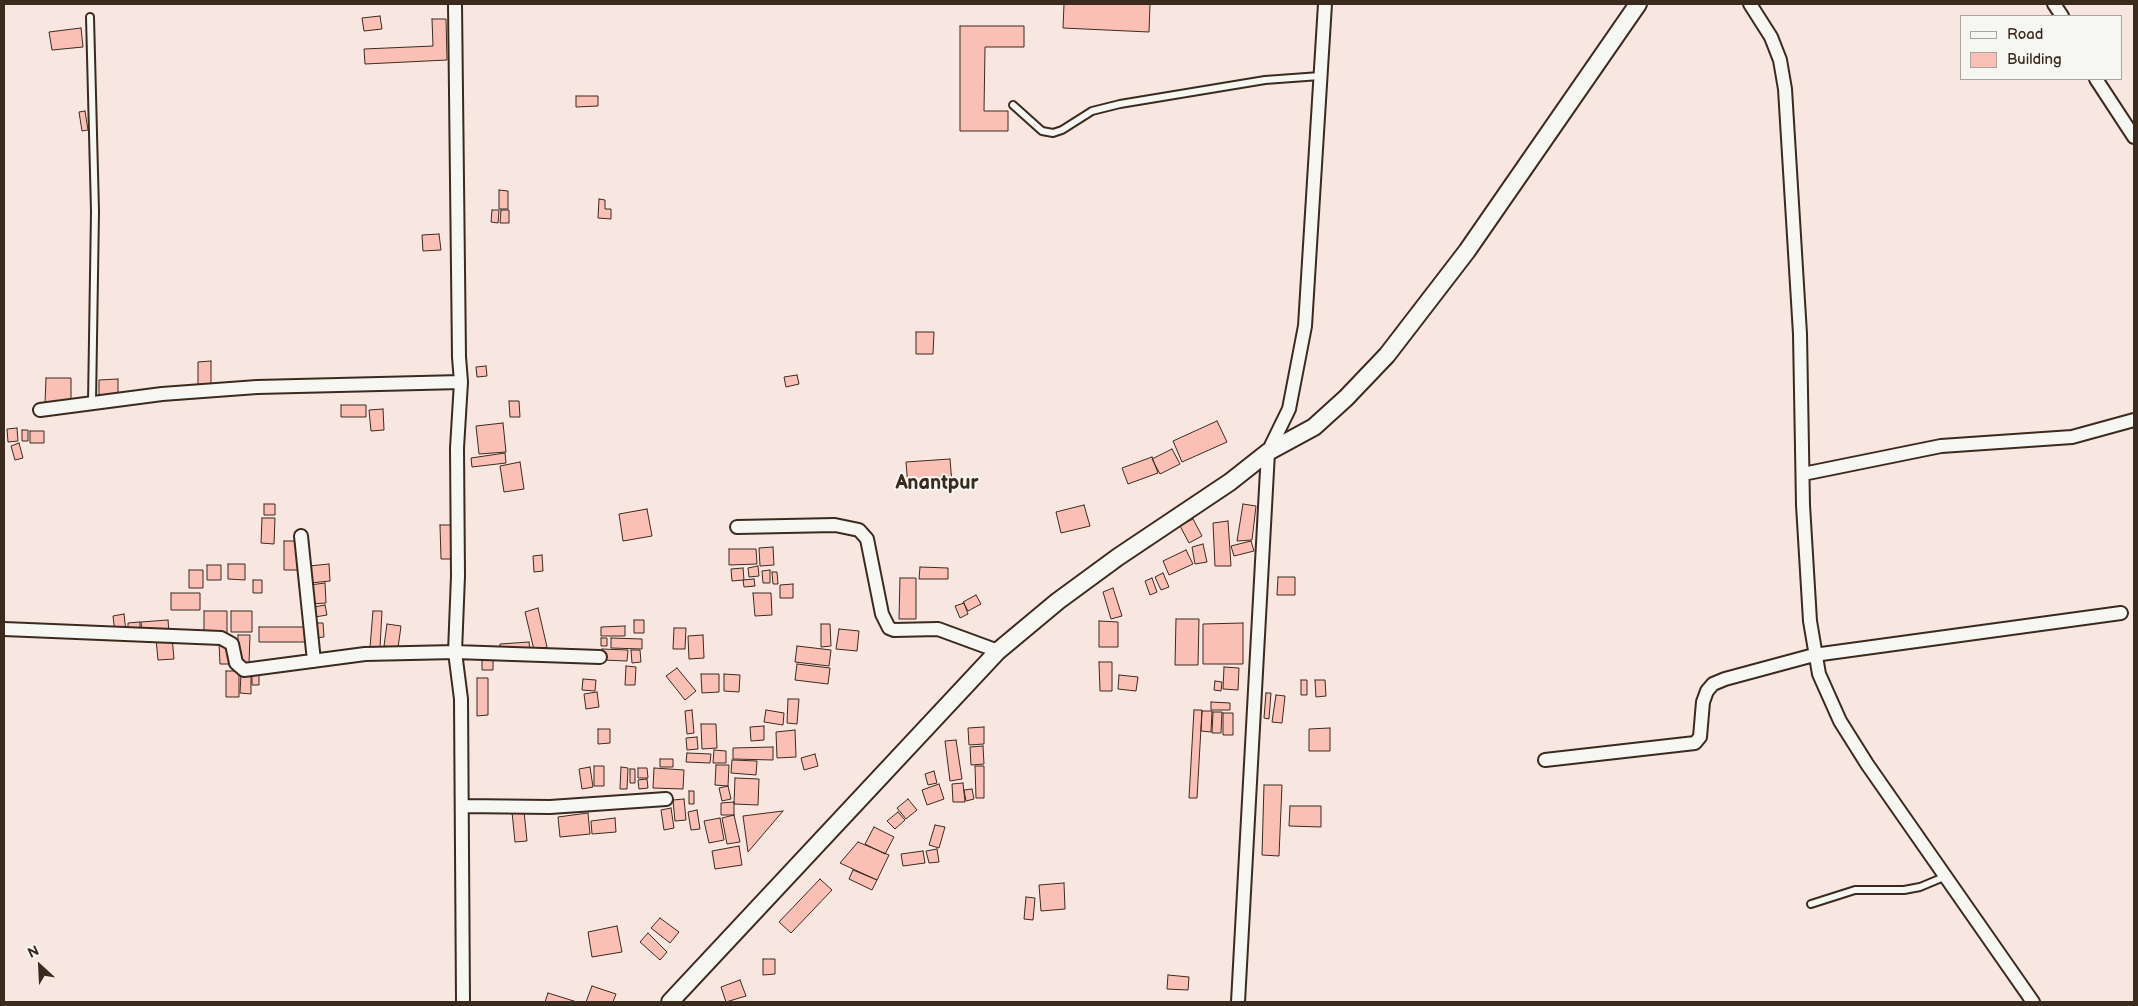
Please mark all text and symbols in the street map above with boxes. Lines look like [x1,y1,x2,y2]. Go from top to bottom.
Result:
legend [1960,15,2123,80]
text: Road [2007,25,2043,44]
text: Building [2007,50,2062,69]
district label: Anantpur [895,472,979,496]
north arrow [15,941,65,991]
text: N [25,942,42,962]

